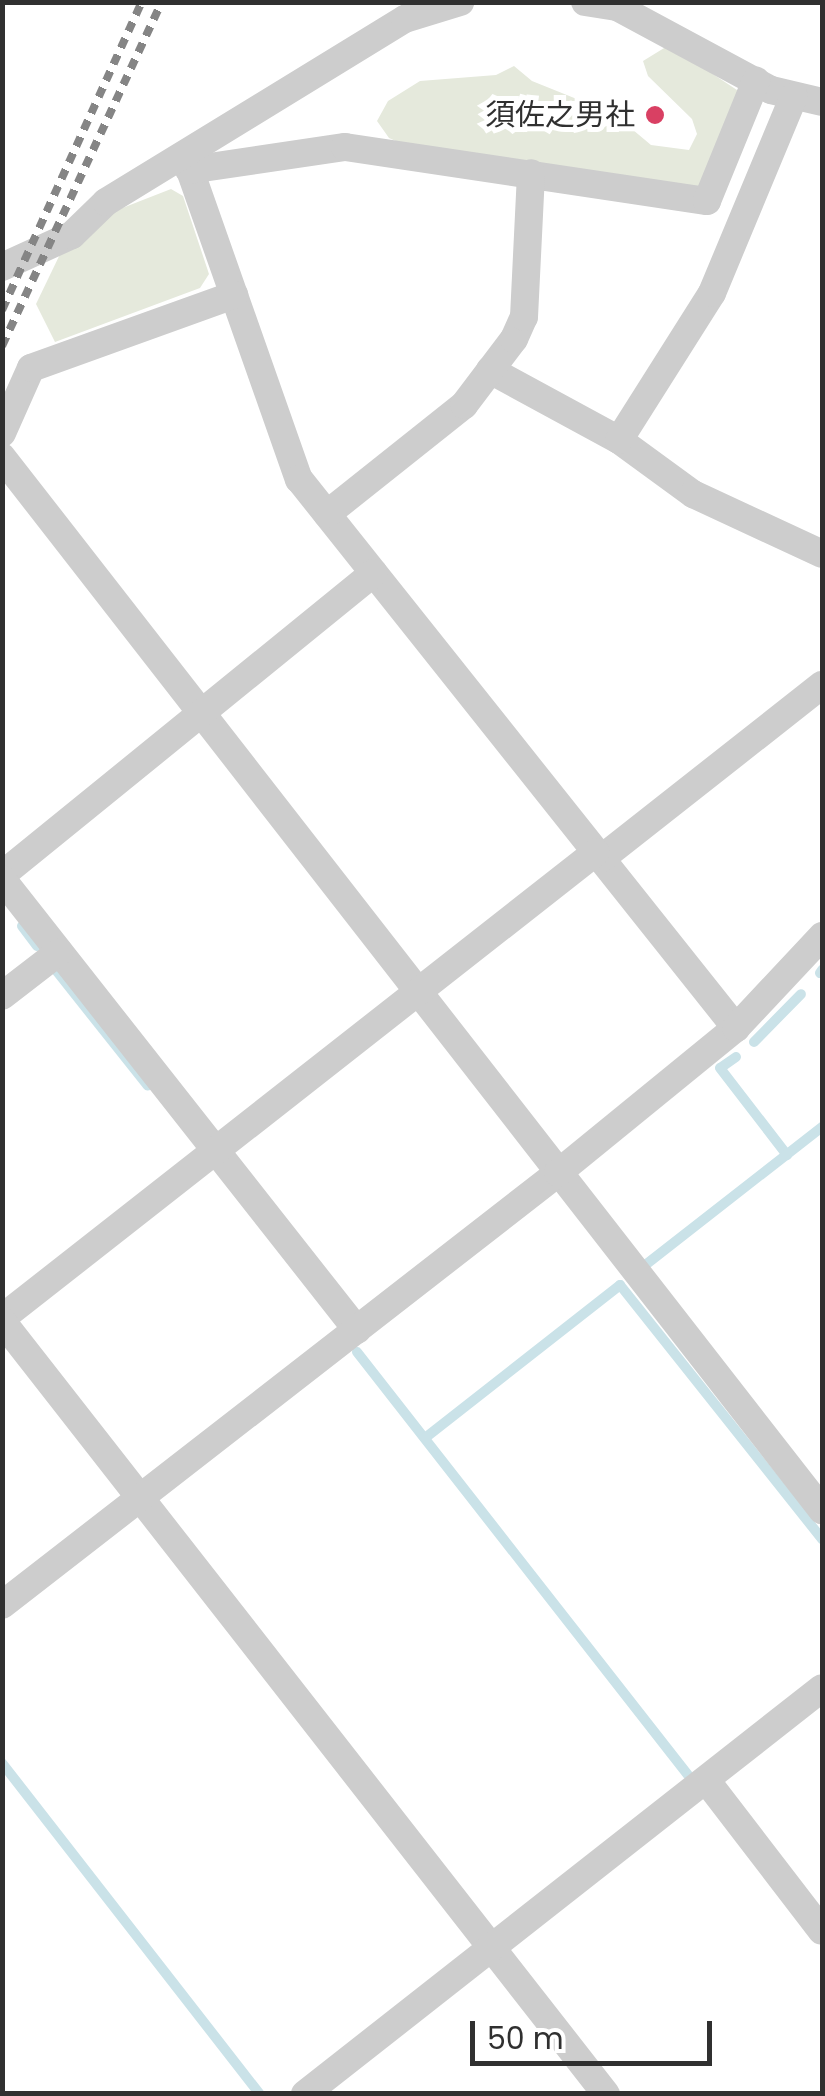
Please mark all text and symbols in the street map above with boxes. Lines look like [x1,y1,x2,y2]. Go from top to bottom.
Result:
place label: 須佐之男社 [485,97,635,133]
marker: 須佐之男社 [644,104,666,126]
scale bar [475,2001,718,2063]
text: 50 m [487,2017,564,2060]

